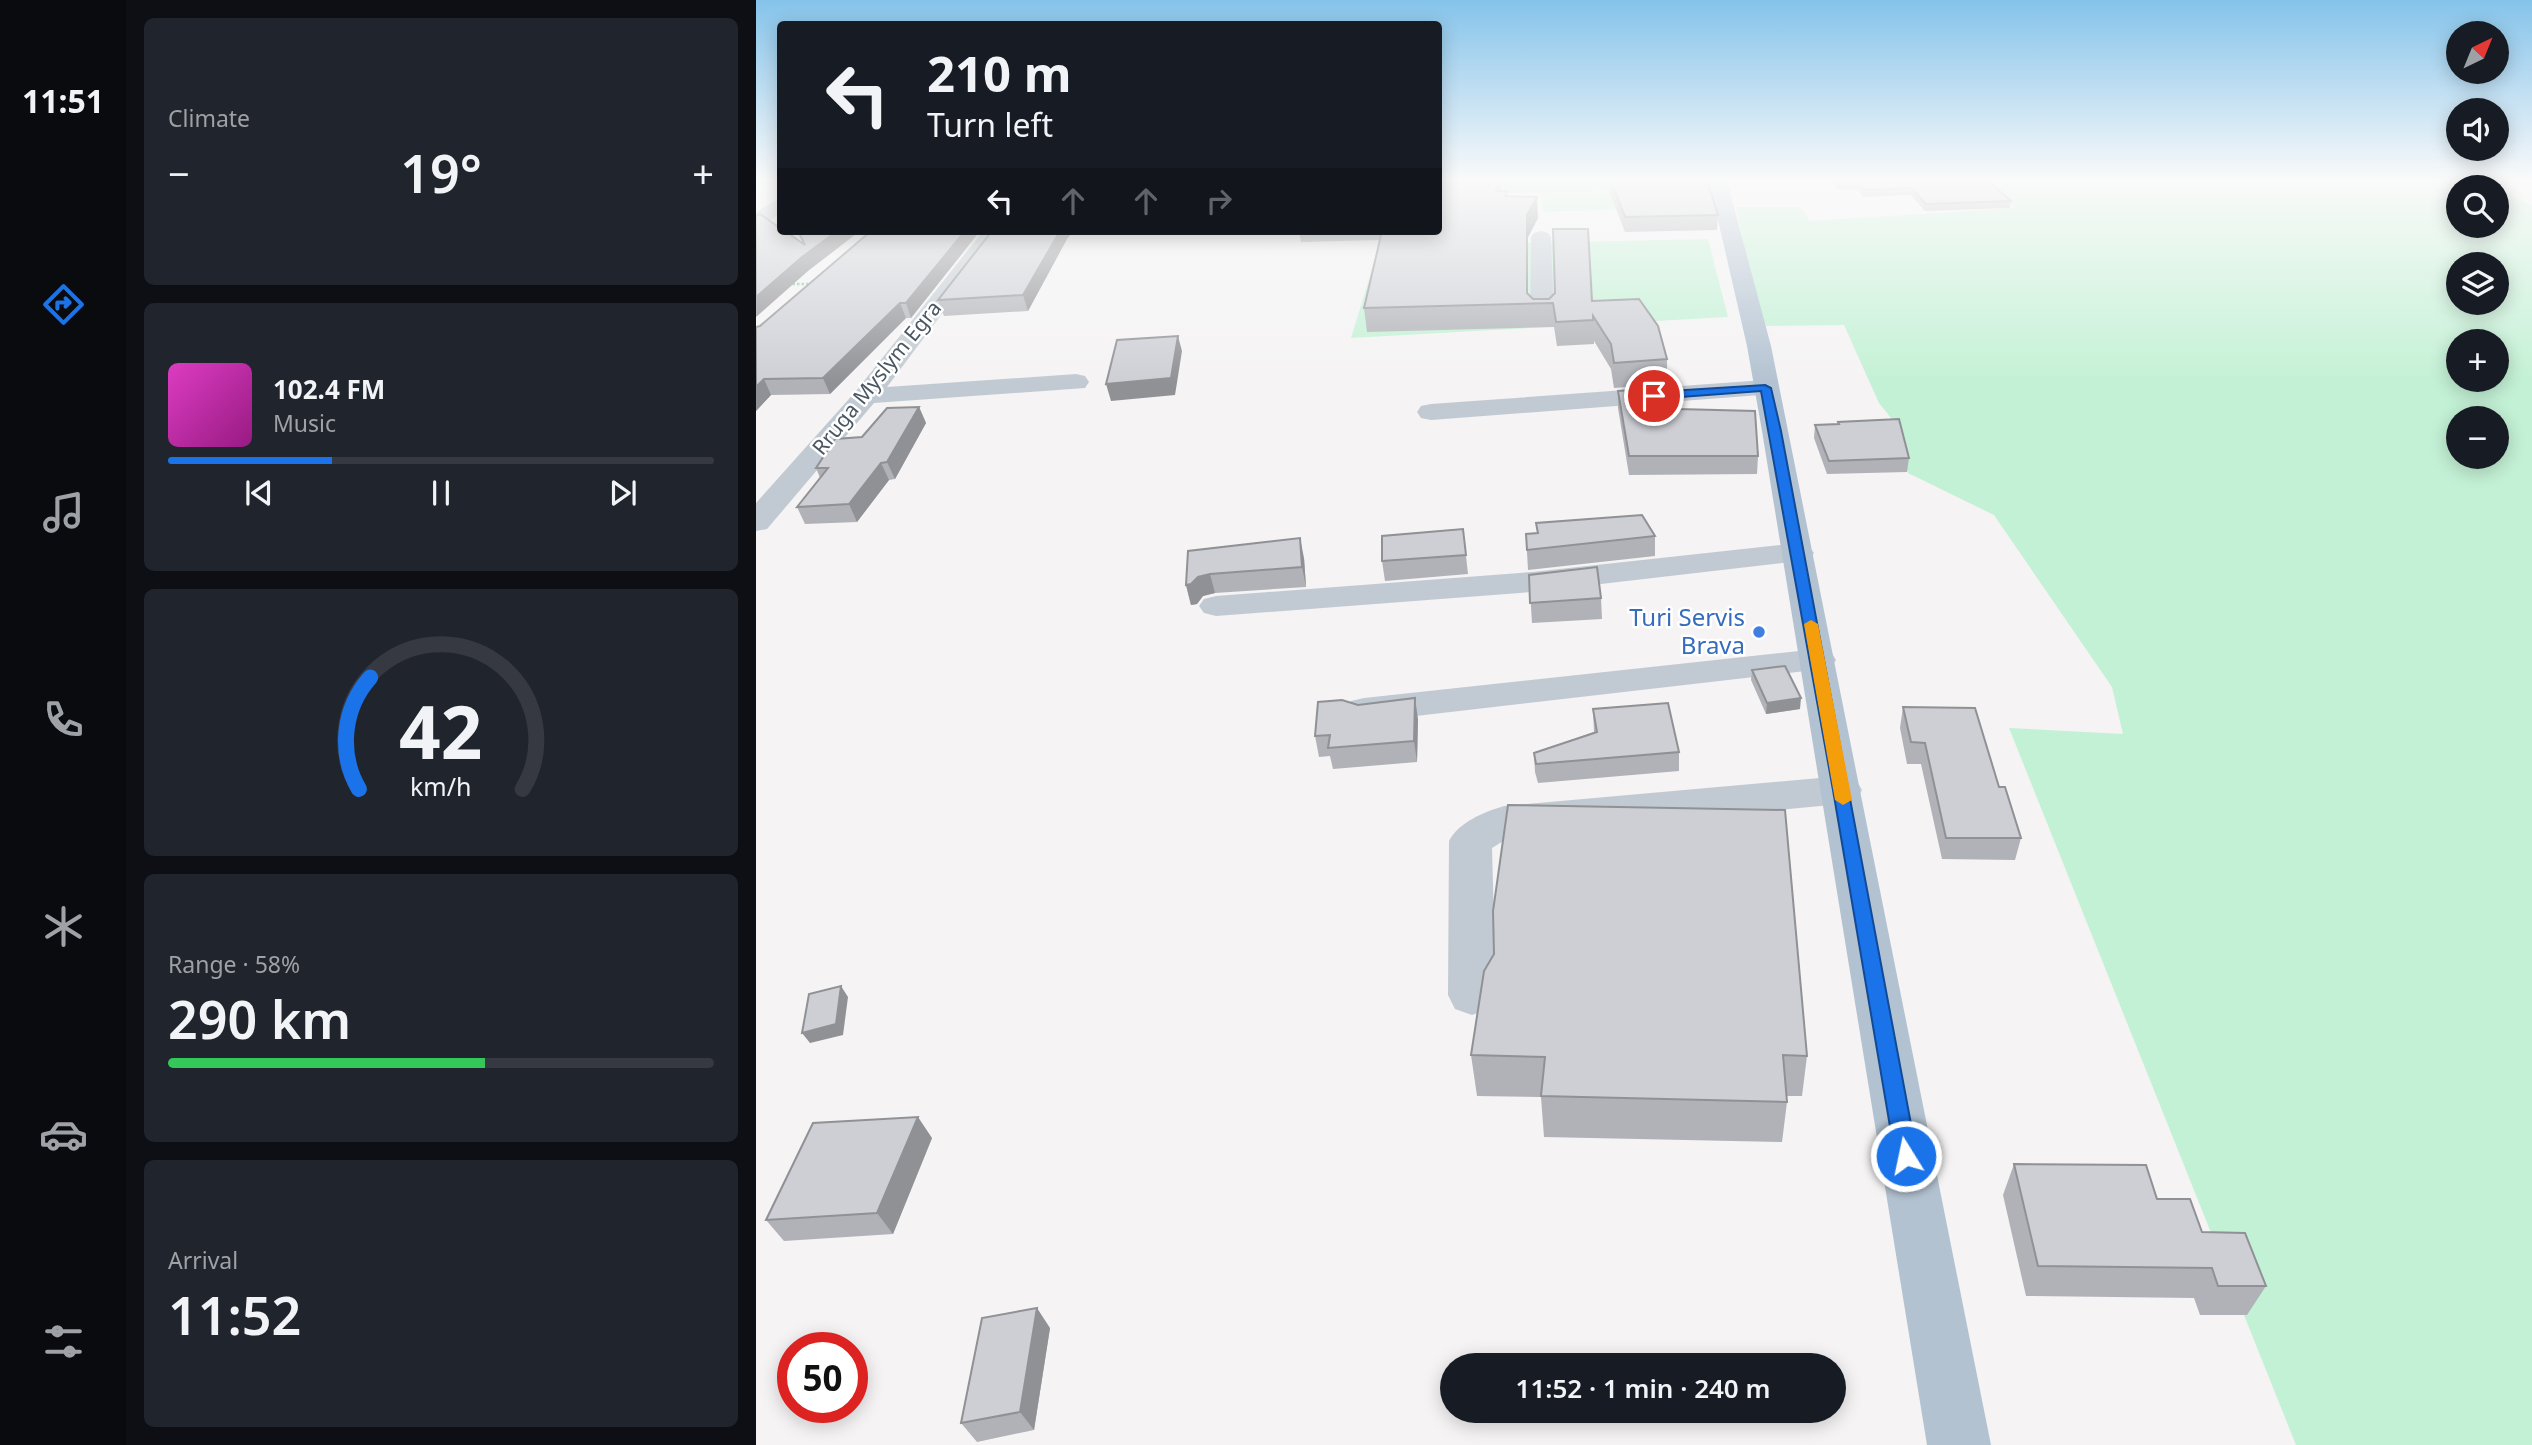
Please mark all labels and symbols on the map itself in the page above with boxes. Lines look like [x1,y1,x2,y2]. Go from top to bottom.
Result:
north arrow [2446,21,2510,84]
street label: Rruga Myslym Egra [805,295,947,460]
pin [1624,366,1684,426]
place label: Turi Servis Brava [1629,600,1745,661]
marker: Turi Servis Brava [1751,624,1767,640]
position arrow [1869,1119,1943,1193]
speed limit sign: 50 [777,1332,868,1423]

